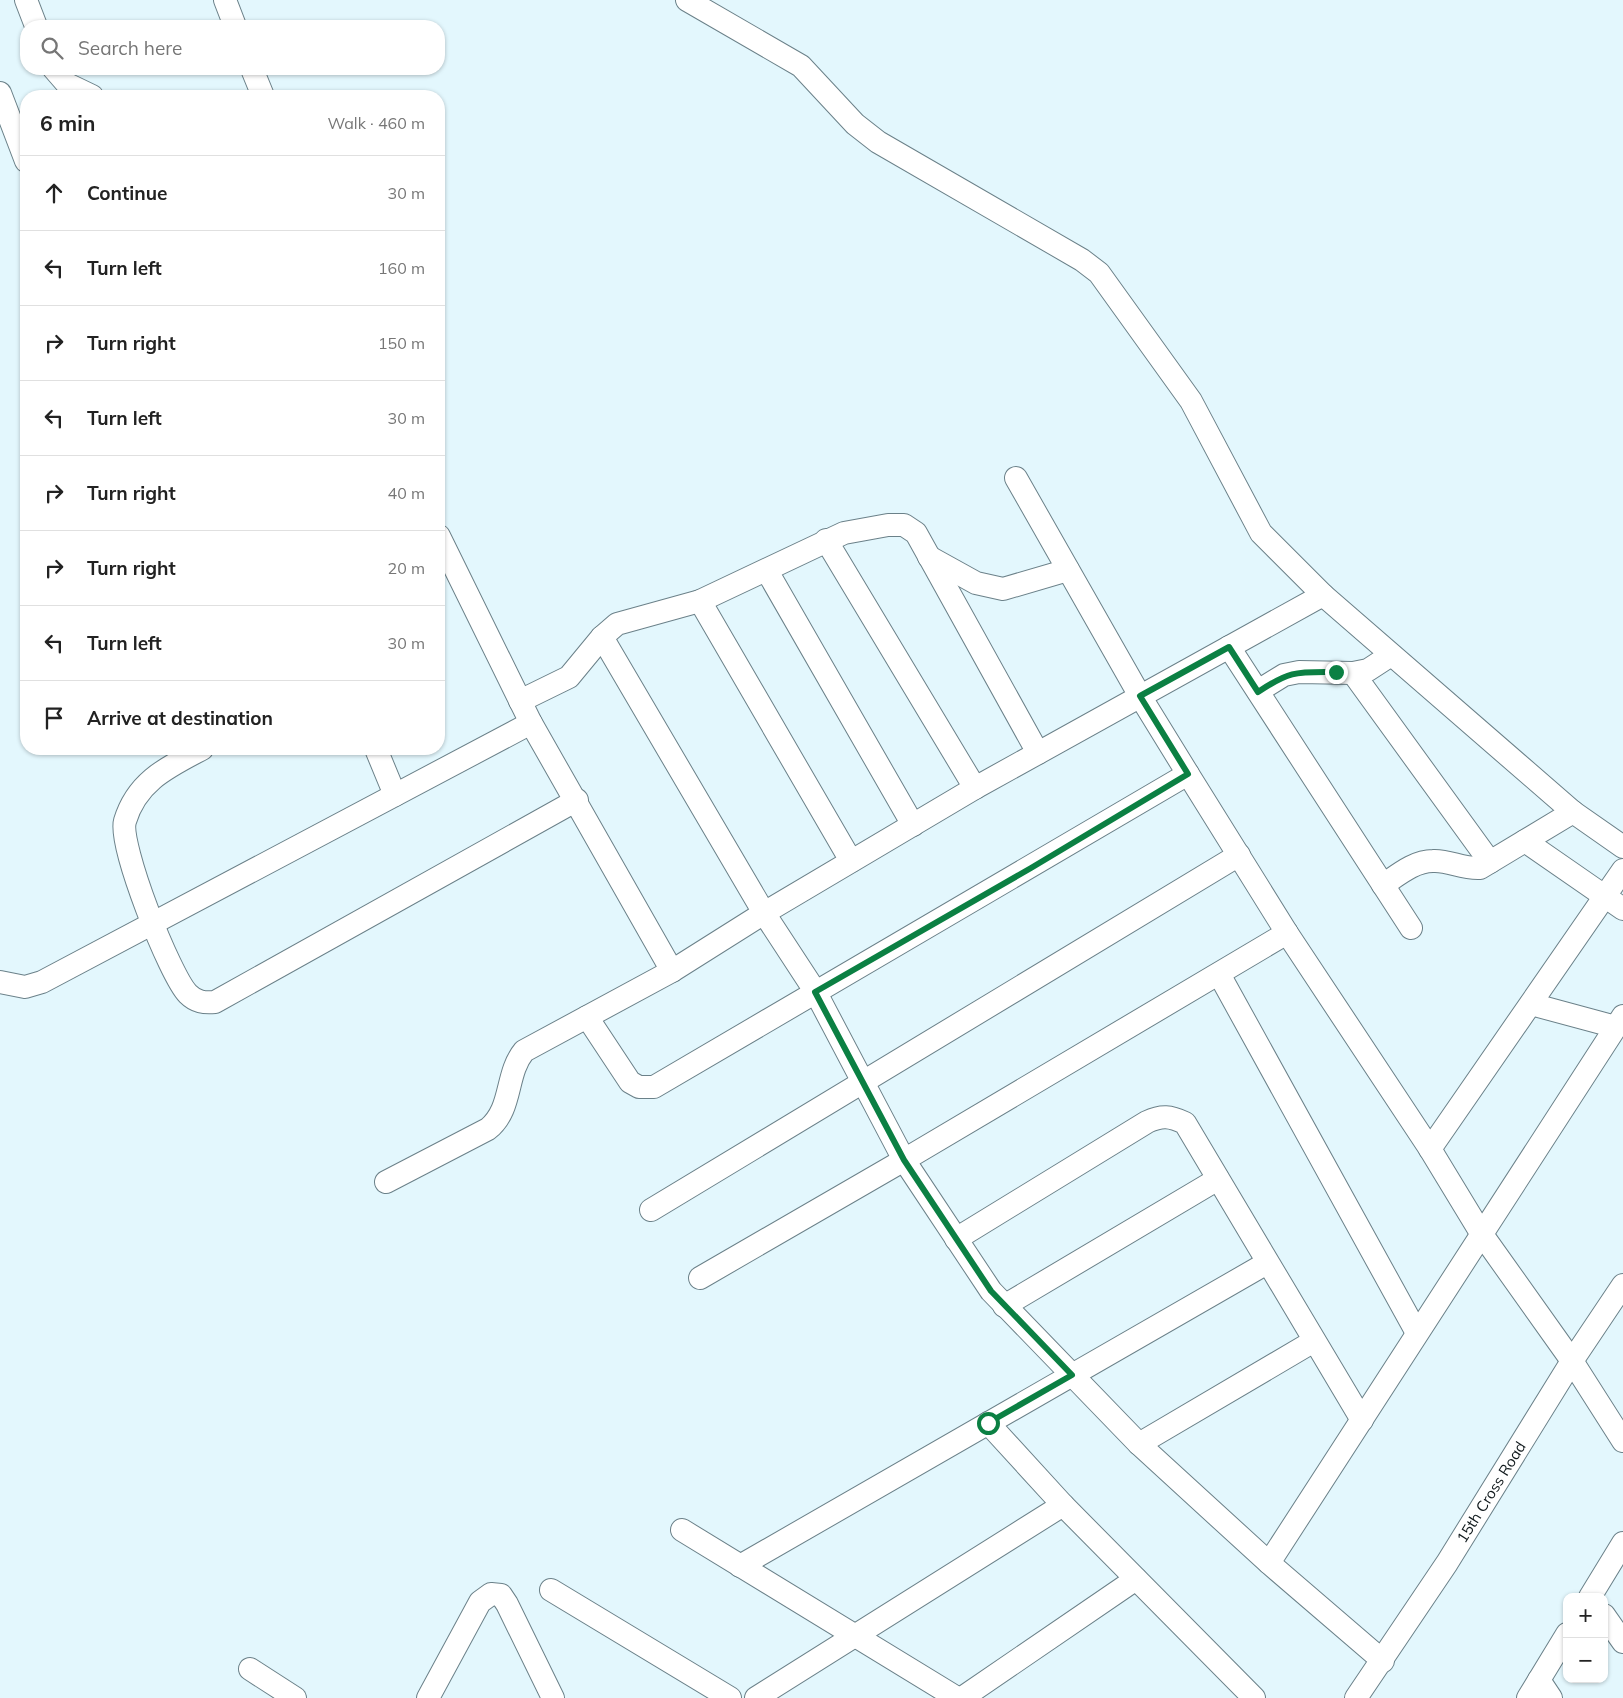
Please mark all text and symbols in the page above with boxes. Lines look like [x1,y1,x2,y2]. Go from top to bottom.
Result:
search box [20,20,445,75]
icon: search [38,34,66,62]
text: Search here [78,36,182,60]
text: 6 min [40,110,95,136]
text: Walk · 460 m [327,113,425,133]
icon: ahead [40,179,68,207]
text: Continue [87,181,167,205]
text: 30 m [388,183,425,203]
icon: left [40,254,68,282]
text: Turn left [87,256,162,280]
text: 160 m [378,258,425,278]
icon: right [40,329,68,357]
text: Turn right [87,331,176,355]
text: 150 m [378,333,425,353]
icon: left [40,404,68,432]
text: Turn left [87,406,162,430]
text: 30 m [388,408,425,428]
icon: right [40,479,68,507]
text: Turn right [87,481,176,505]
text: 40 m [388,483,425,503]
icon: right [40,554,68,582]
text: Turn right [87,556,176,580]
text: 20 m [388,558,425,578]
icon: left [40,629,68,657]
text: Turn left [87,631,162,655]
text: 30 m [388,633,425,653]
route end [1325,661,1348,684]
icon: arrive [40,704,68,732]
text: Arrive at destination [87,706,273,730]
route start [977,1412,1000,1435]
street label: 15th Cross Road [1452,1438,1530,1546]
map controls [1563,1593,1608,1683]
button: + [1563,1593,1608,1638]
button: − [1563,1638,1608,1683]

